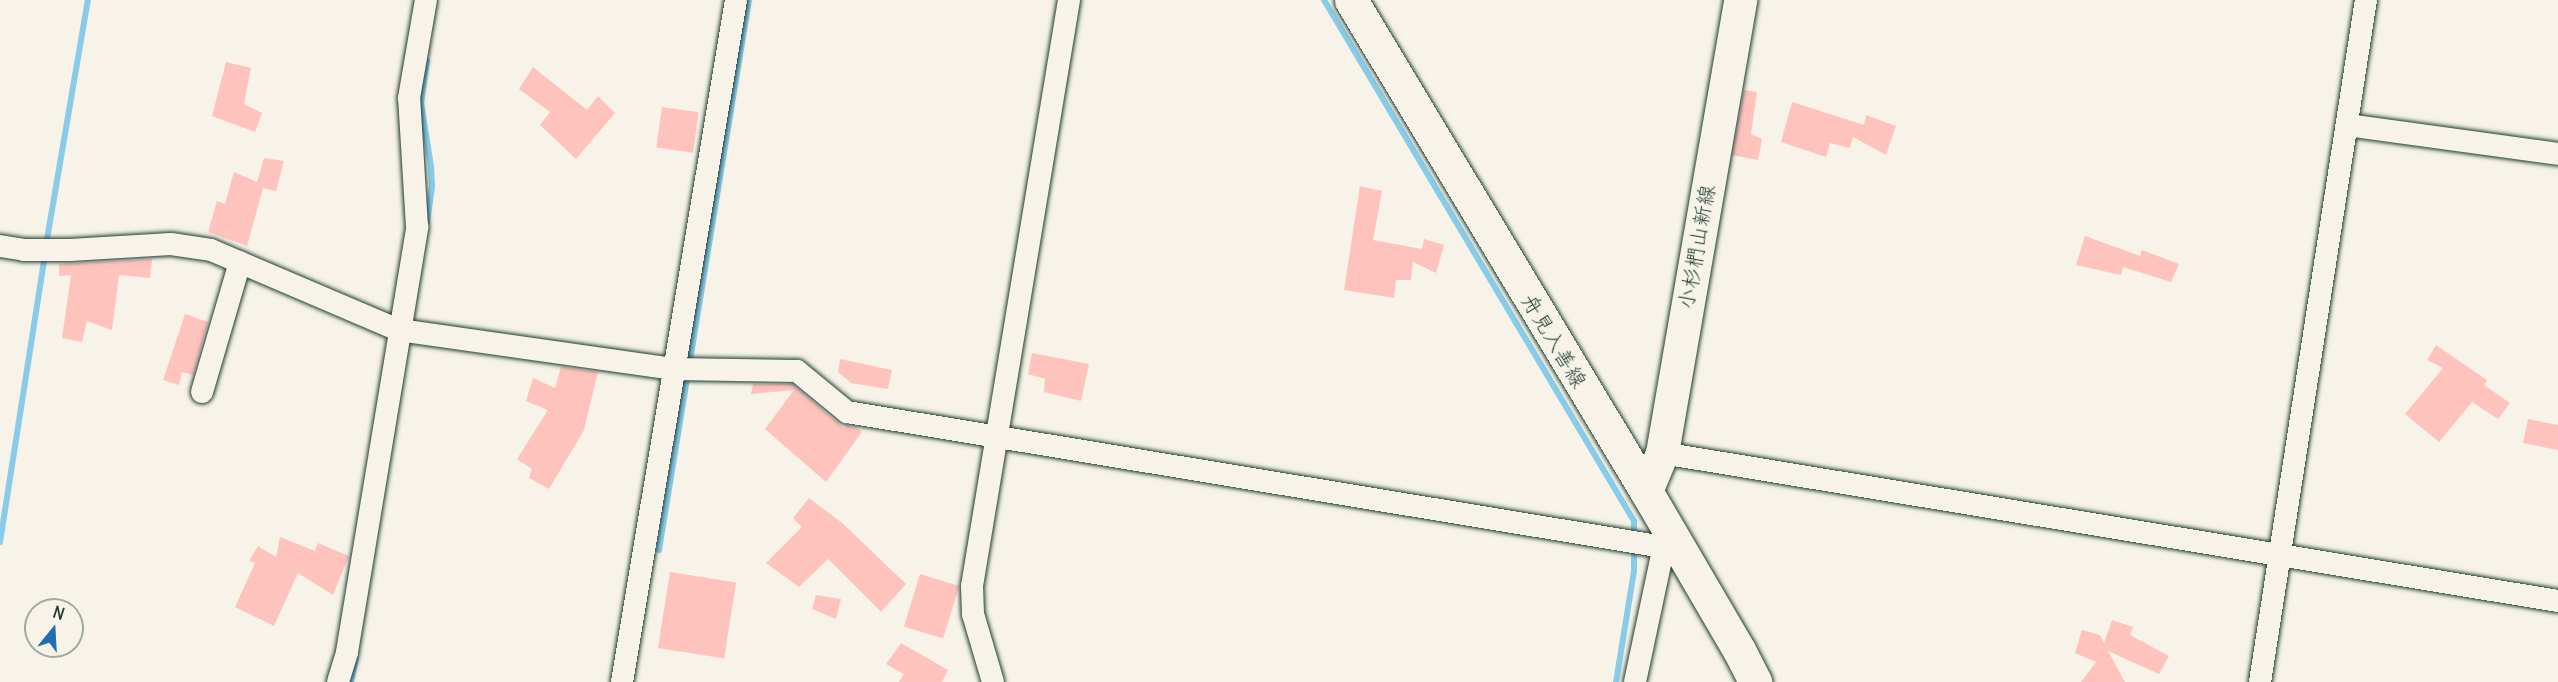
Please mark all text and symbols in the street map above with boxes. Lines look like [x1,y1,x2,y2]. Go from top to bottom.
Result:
street label: 小杉椚山新線 [1674,183,1720,311]
street label: 舟見入善線 [1516,290,1592,392]
north arrow [24,598,84,658]
text: N [51,602,67,624]

